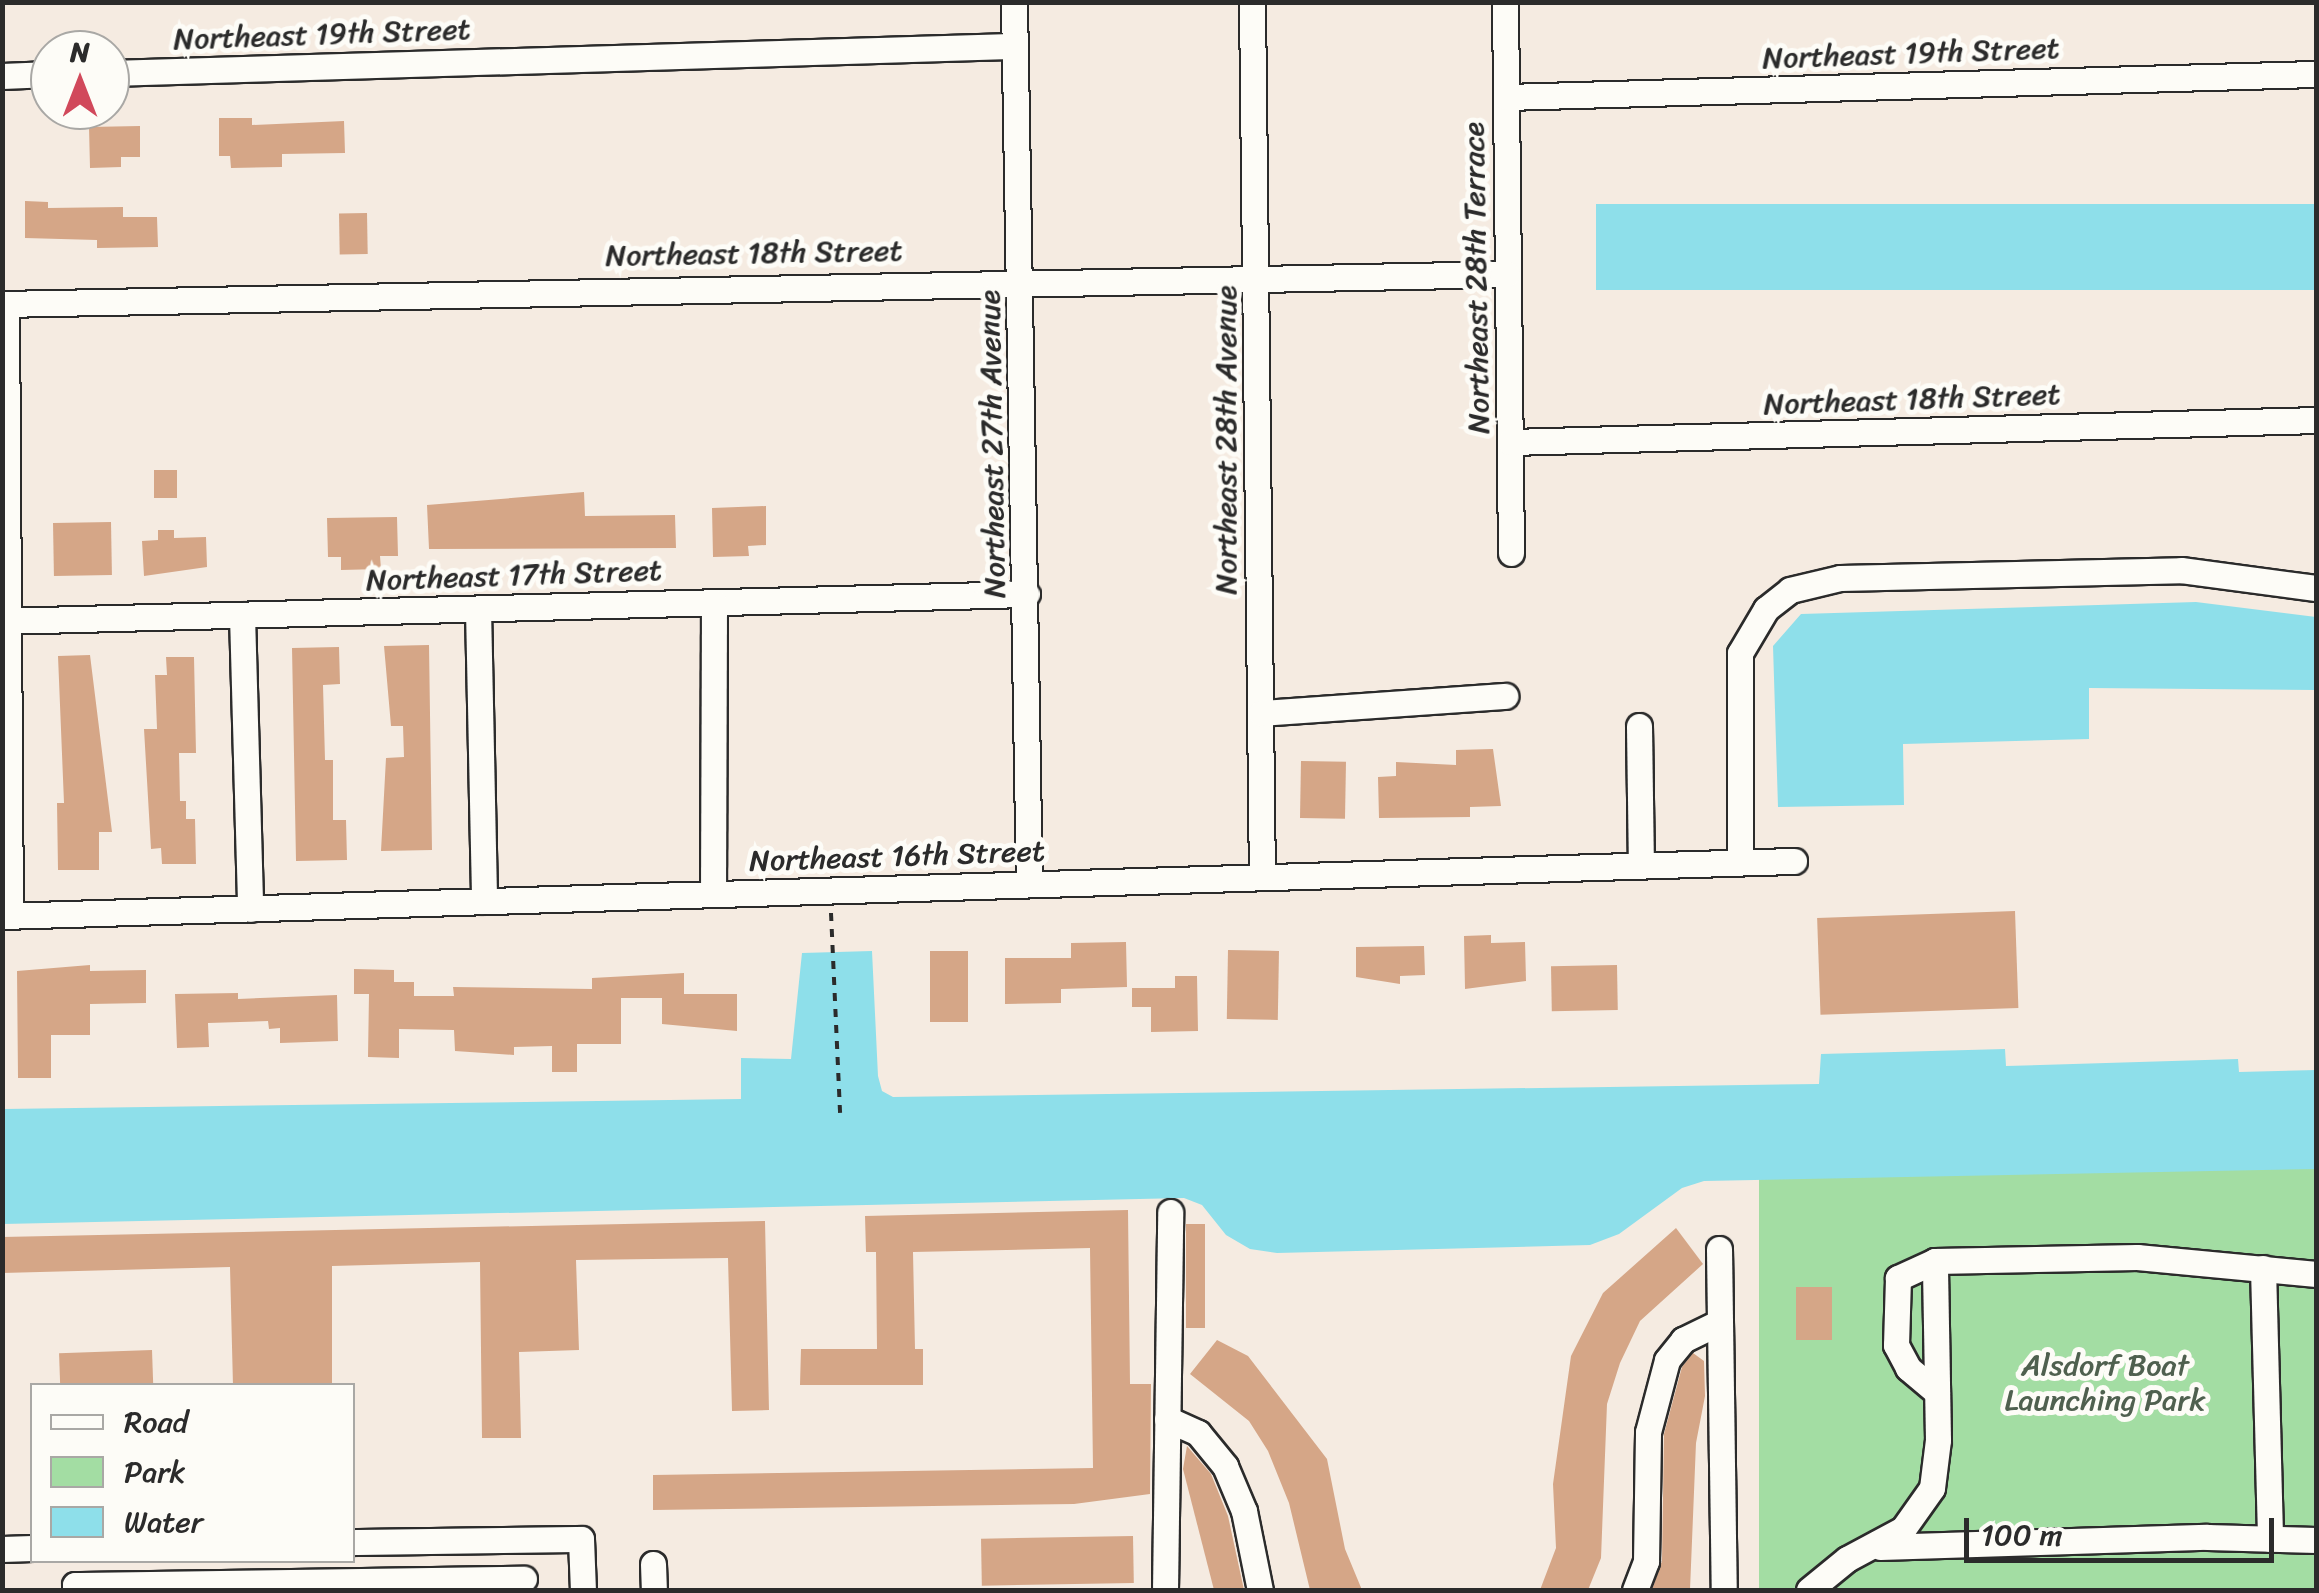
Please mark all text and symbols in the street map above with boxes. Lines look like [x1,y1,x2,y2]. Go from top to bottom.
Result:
street label: Northeast 19th Street [173,11,471,57]
text: N [70,27,90,76]
north arrow [30,30,130,130]
street label: Northeast 19th Street [1762,30,2060,76]
street label: Northeast 28th Terrace [1455,121,1497,435]
street label: Northeast 18th Street [605,232,903,274]
street label: Northeast 28th Avenue [1208,285,1244,595]
street label: Northeast 27th Avenue [971,289,1013,599]
street label: Northeast 18th Street [1763,376,2061,422]
street label: Northeast 17th Street [365,552,663,598]
street label: Northeast 16th Street [748,833,1046,879]
park label: Alsdorf Boat Launching Park [2005,1347,2205,1418]
legend [30,1383,355,1563]
text: Road [124,1395,188,1449]
text: Park [124,1445,186,1499]
text: Water [124,1495,203,1549]
scale bar [1969,1498,2279,1560]
text: 100 m [1981,1508,2063,1562]

